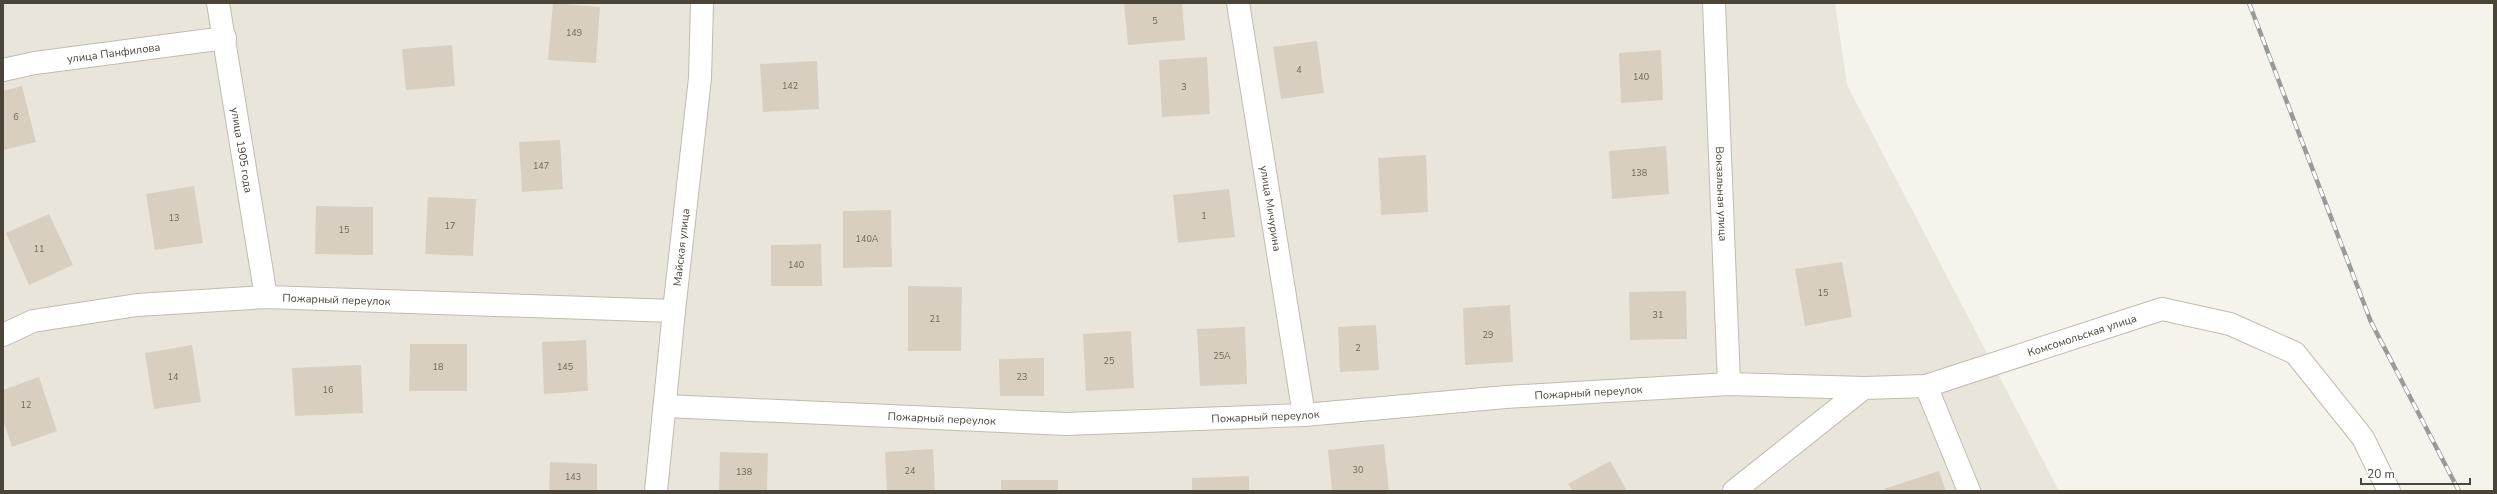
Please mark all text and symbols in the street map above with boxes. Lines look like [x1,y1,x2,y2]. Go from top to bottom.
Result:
house number: 5 [1152,15,1158,27]
house number: 149 [566,27,582,39]
street label: улица Панфилова [66,40,161,67]
house number: 4 [1296,64,1302,76]
house number: 140 [1633,71,1649,83]
house number: 142 [782,80,798,92]
house number: 3 [1181,81,1187,93]
street label: улица 1905 года [227,106,256,194]
house number: 6 [13,111,19,123]
street label: Вокзальная улица [1712,146,1730,242]
house number: 147 [533,160,549,172]
street label: улица Мичурина [1256,165,1285,252]
house number: 138 [1631,167,1647,179]
street label: Майская улица [670,208,693,287]
house number: 1 [1201,210,1207,222]
house number: 13 [169,212,179,224]
house number: 17 [445,220,455,232]
house number: 15 [339,224,349,236]
house number: 140А [856,233,879,245]
house number: 11 [34,243,44,255]
house number: 140 [788,259,804,271]
house number: 15 [1818,287,1828,299]
street label: Пожарный переулок [282,291,391,309]
house number: 31 [1653,309,1663,321]
street label: Комсомольская улица [2026,311,2139,360]
house number: 21 [930,313,940,325]
house number: 29 [1483,329,1493,341]
house number: 2 [1355,342,1361,354]
house number: 25А [1213,350,1231,362]
house number: 25 [1104,355,1114,367]
house number: 18 [433,361,443,373]
house number: 145 [557,361,573,373]
house number: 14 [168,371,179,383]
house number: 23 [1017,371,1027,383]
street label: Пожарный переулок [1534,382,1643,403]
house number: 16 [323,384,333,396]
house number: 12 [21,399,31,411]
street label: Пожарный переулок [1211,407,1320,426]
street label: Пожарный переулок [887,409,996,429]
scale bar [2361,460,2470,486]
house number: 30 [1353,464,1363,476]
house number: 24 [905,465,916,477]
house number: 138 [736,466,752,478]
text: 20 m [2367,466,2395,482]
house number: 143 [565,471,581,483]

